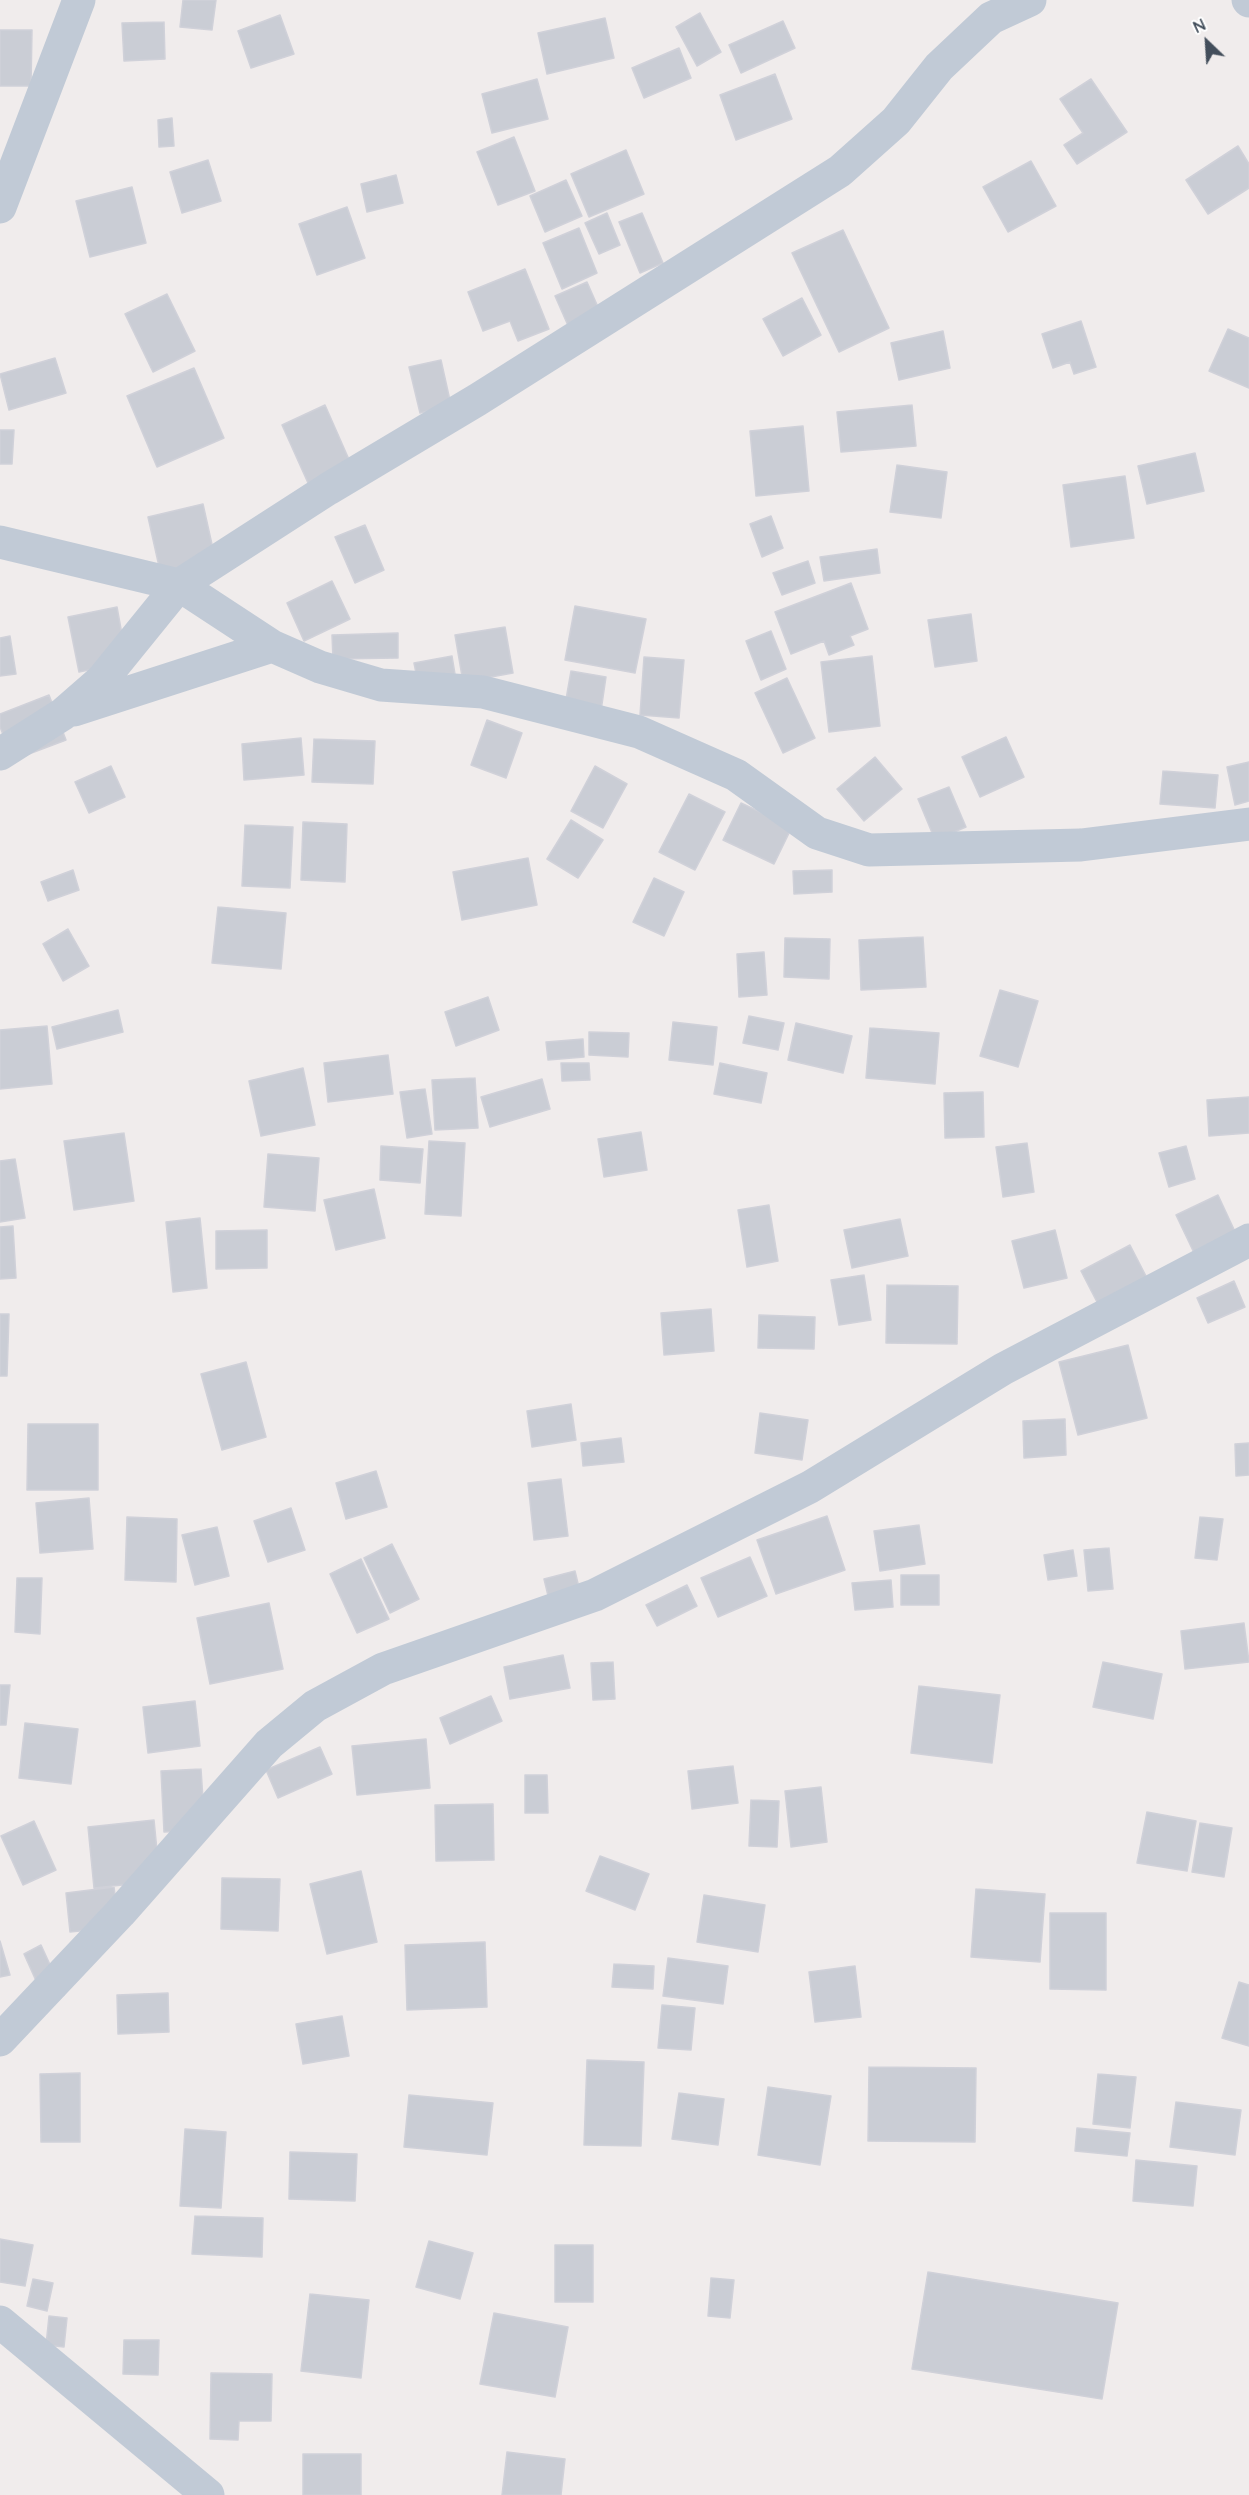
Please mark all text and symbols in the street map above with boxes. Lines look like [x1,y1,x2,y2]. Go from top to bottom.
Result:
north arrow [1177,12,1237,72]
text: N [1190,14,1209,37]

